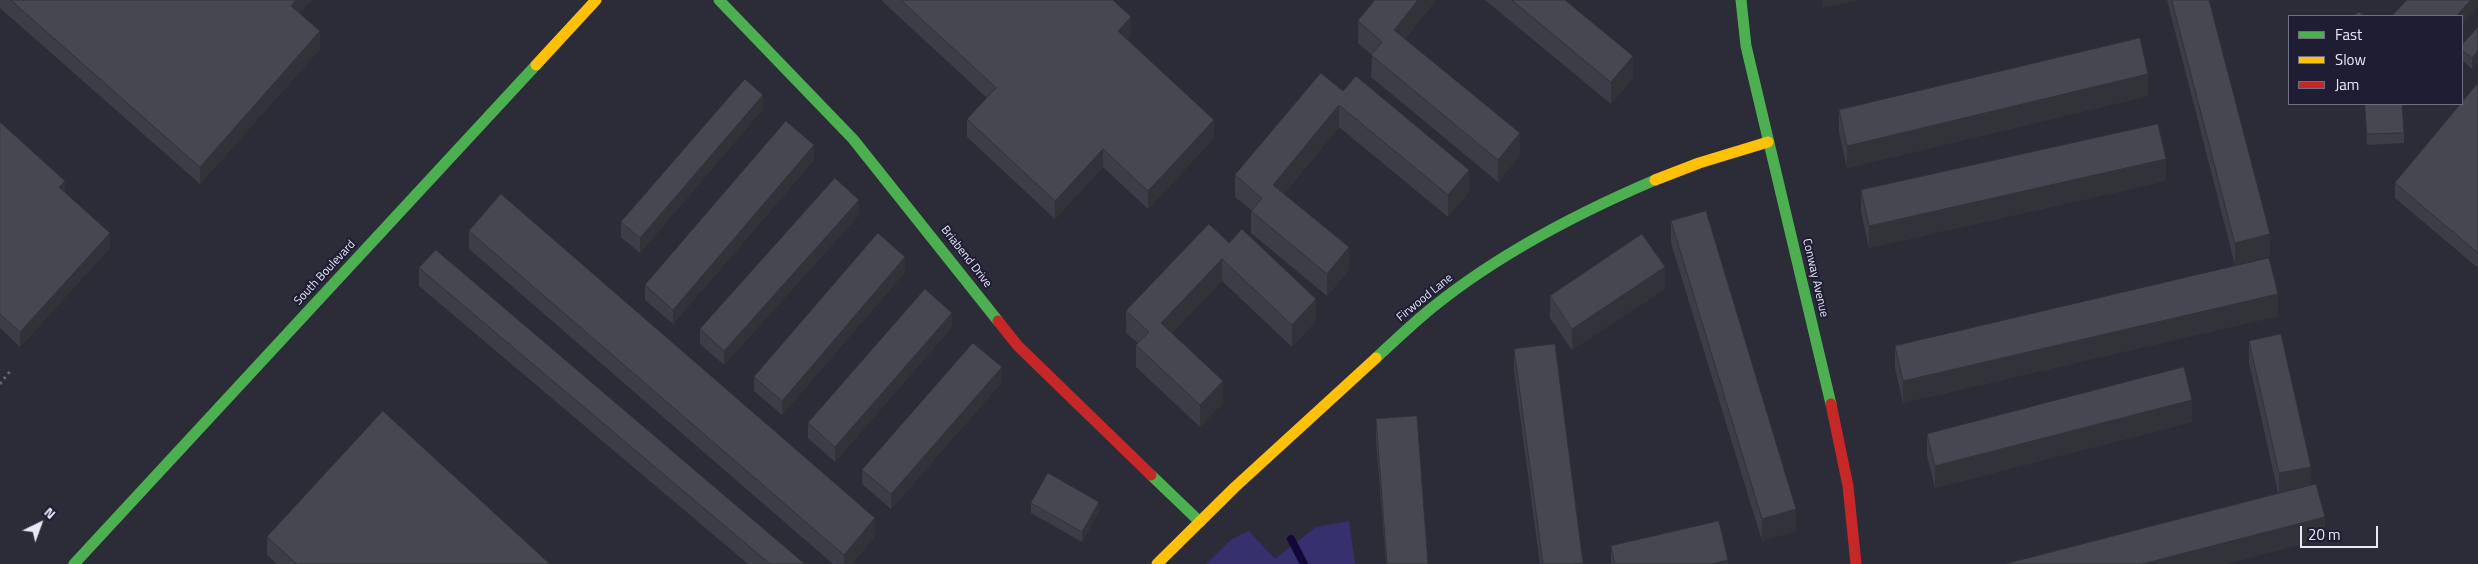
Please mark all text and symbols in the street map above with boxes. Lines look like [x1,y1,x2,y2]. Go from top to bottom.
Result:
legend [2288,15,2463,105]
text: Fast [2335,23,2362,46]
text: Slow [2335,48,2366,71]
text: Jam [2335,73,2359,96]
street label: Briabend Drive [937,223,995,291]
street label: Conway Avenue [1799,237,1831,319]
street label: South Boulevard [291,238,359,308]
street label: Firwood Lane [1394,271,1456,325]
north arrow [15,499,65,549]
text: N [40,501,61,524]
scale bar [2303,516,2380,548]
text: 20 m [2308,523,2341,546]

